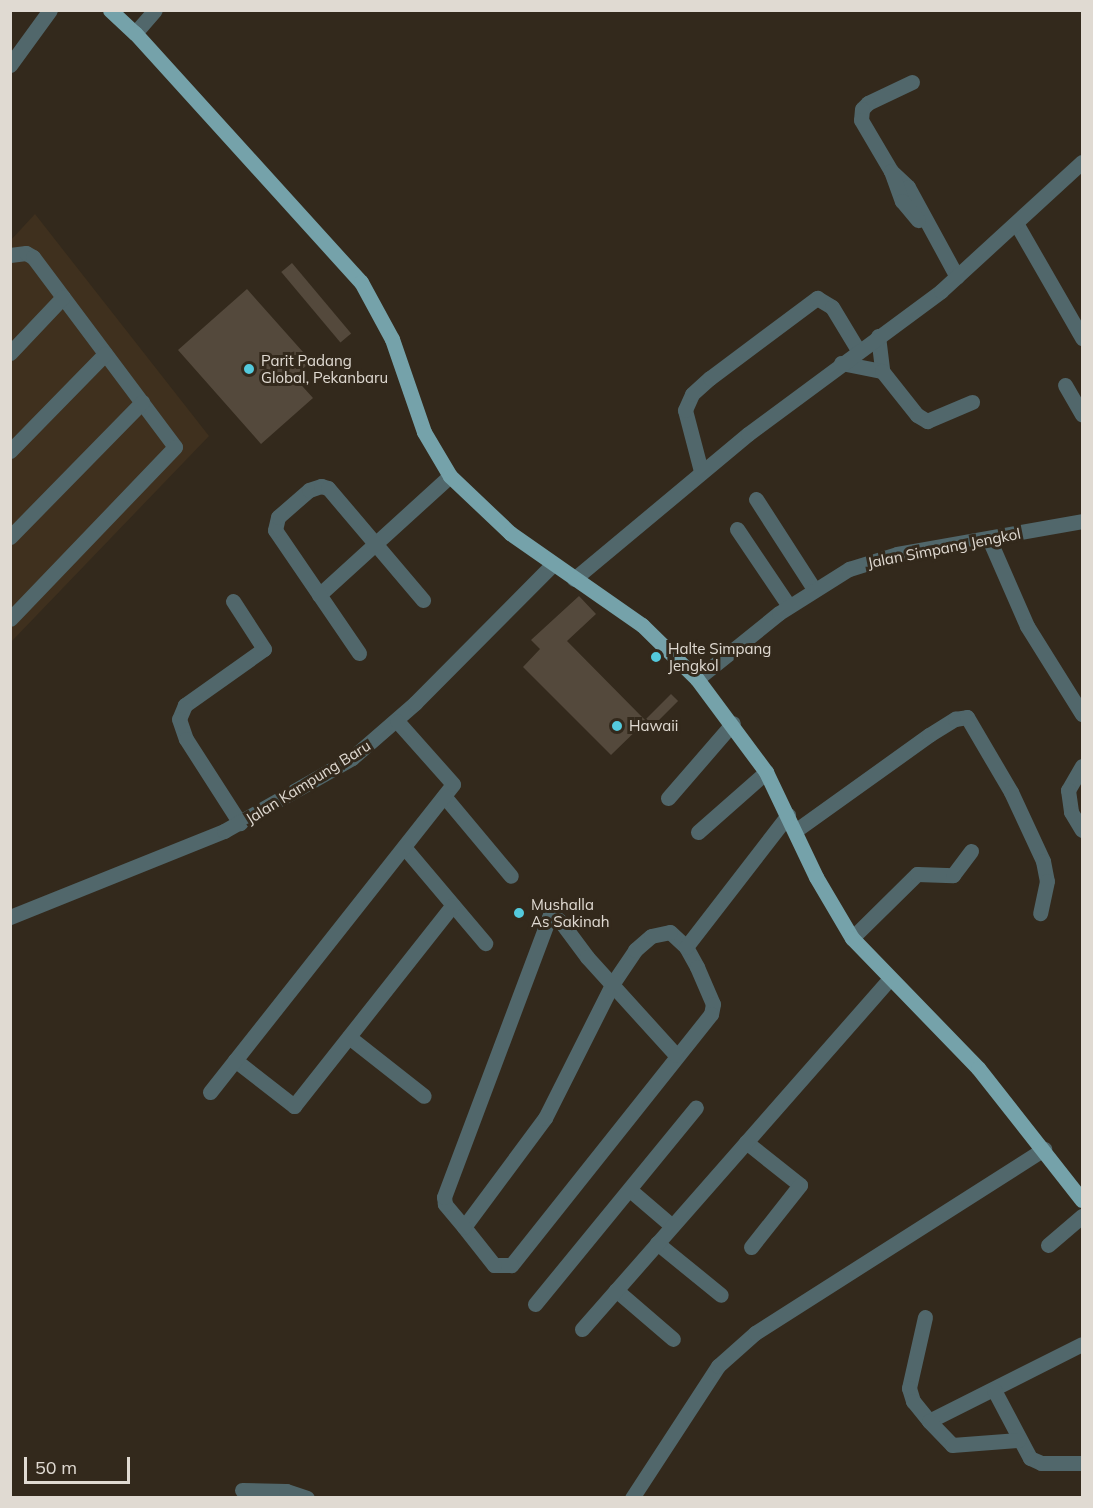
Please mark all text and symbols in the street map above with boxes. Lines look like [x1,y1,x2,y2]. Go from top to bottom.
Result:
place label: Parit Padang Global, Pekanbaru [261,351,388,386]
marker: Parit Padang Global, Pekanbaru [242,362,256,376]
street label: Jalan Simpang Jengkol [866,524,1022,572]
place label: Halte Simpang Jengkol [668,639,771,674]
marker: Halte Simpang Jengkol [649,650,663,664]
place label: Hawaii [629,717,678,735]
marker: Hawaii [610,719,624,733]
street label: Jalan Kampung Baru [242,736,374,828]
place label: Mushalla As Sakinah [531,895,610,930]
marker: Mushalla As Sakinah [512,906,526,920]
scale bar [27,1445,134,1483]
text: 50 m [35,1456,77,1479]

